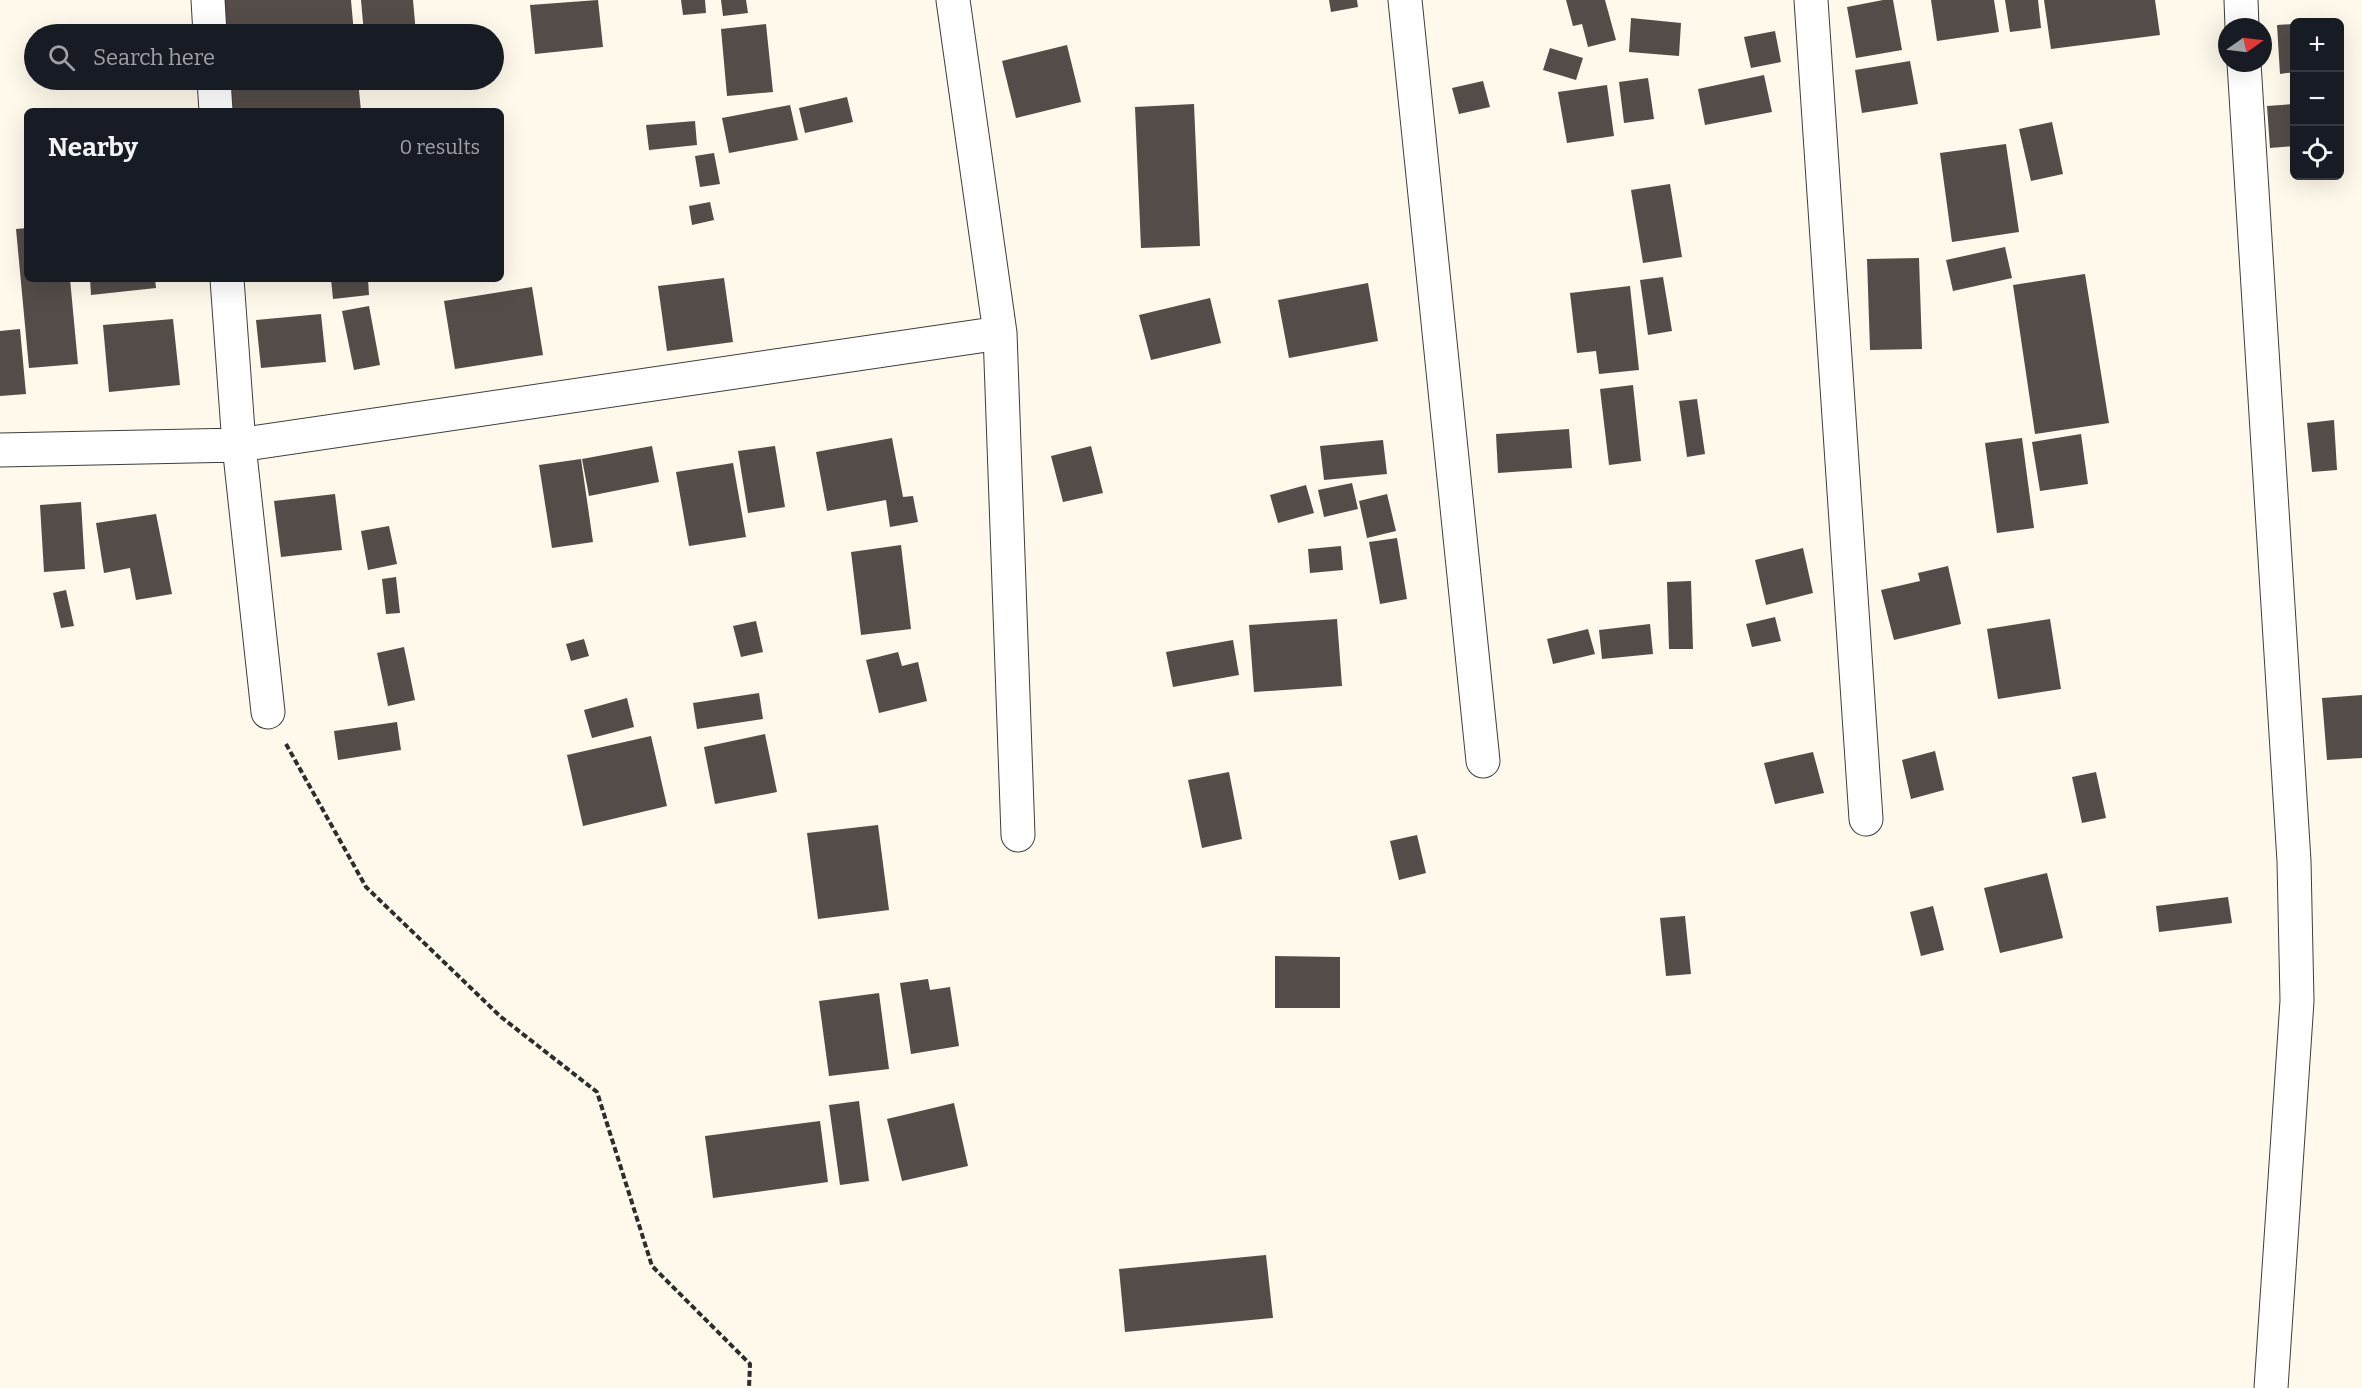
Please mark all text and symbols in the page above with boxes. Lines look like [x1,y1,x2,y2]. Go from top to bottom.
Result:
north arrow [2218,18,2272,72]
map controls [2290,18,2344,180]
button: + [2290,18,2344,72]
search box [24,24,504,90]
icon: search [45,41,78,74]
text: Search here [93,44,215,71]
button: − [2290,72,2344,126]
button: locate [2290,126,2344,180]
text: Nearby [48,132,138,163]
text: 0 results [400,135,480,159]

